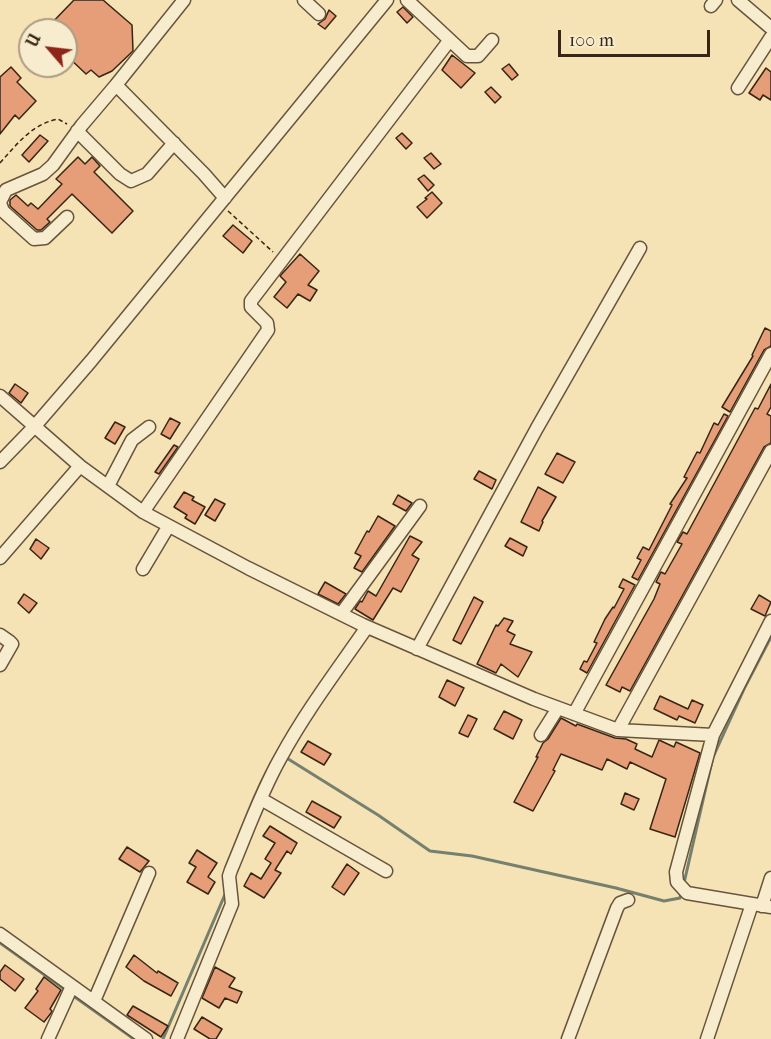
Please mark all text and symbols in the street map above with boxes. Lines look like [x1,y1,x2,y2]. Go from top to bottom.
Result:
north arrow [18,18,78,78]
scale bar [561,18,712,56]
text: U [22,30,45,50]
text: 100 m [569,30,614,51]

